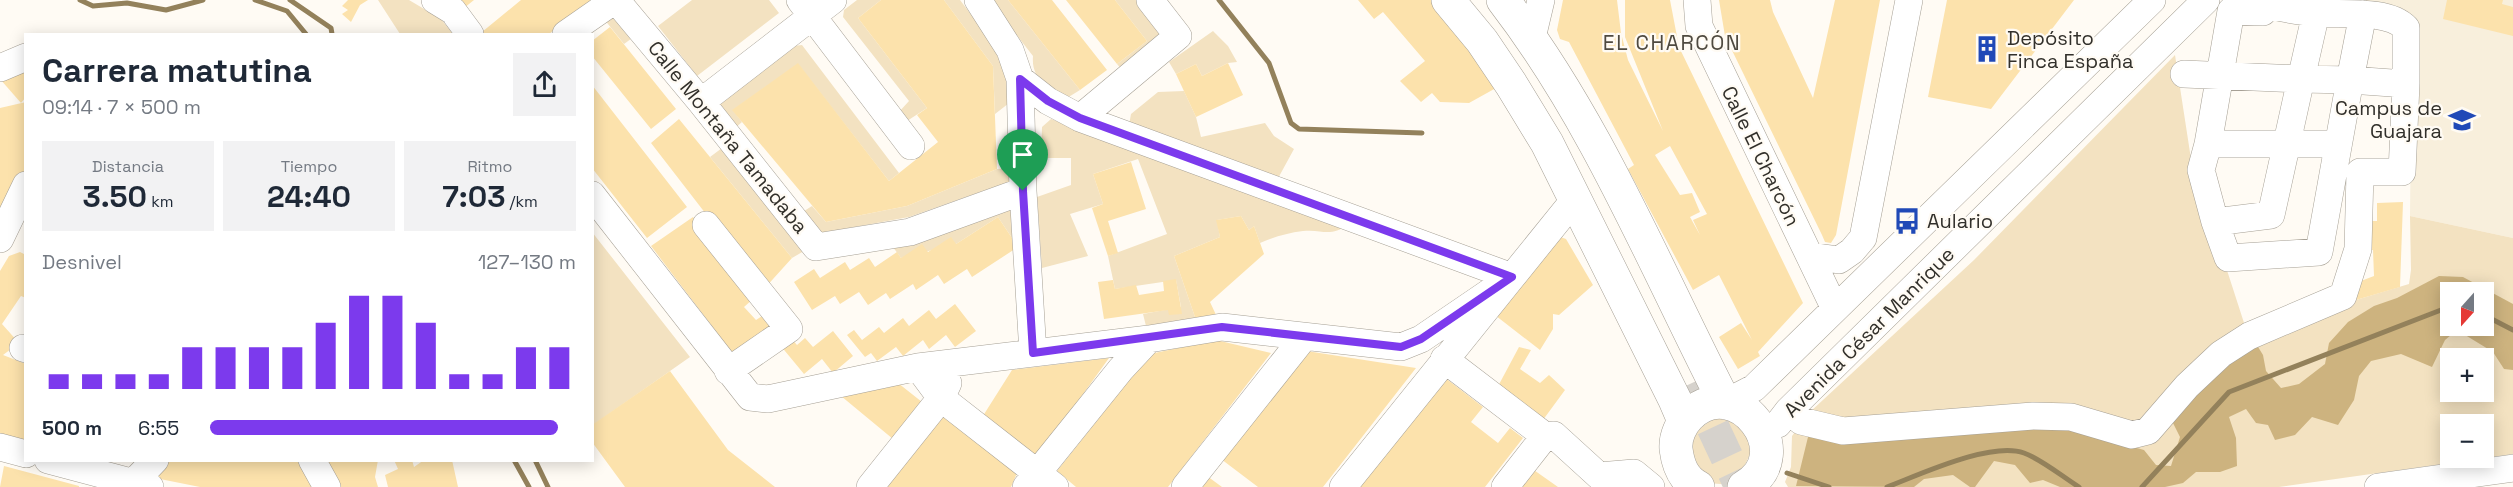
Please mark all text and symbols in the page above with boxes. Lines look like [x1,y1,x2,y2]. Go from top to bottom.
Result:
place label: Depósito Finca España [2007,25,2134,74]
district label: EL CHARCÓN [1603,29,1741,56]
building icon: Depósito Finca España [1972,34,2002,64]
street label: Calle Montaña Tamadaba [642,35,814,239]
text: Carrera matutina [42,50,312,92]
button: share [513,53,576,116]
street label: Calle El Charcón [1716,82,1806,230]
text: 09:14 · 7 × 500 m [42,94,201,120]
place label: Campus de Guajara [2335,95,2442,144]
school or university icon: Campus de Guajara [2447,105,2477,135]
pin [997,129,1048,191]
icon: arrive [1006,138,1039,171]
text: Distancia [92,156,164,177]
text: Tiempo [281,156,337,177]
text: Ritmo [467,156,513,177]
text: 3.50 [82,177,147,216]
text: 24:40 [267,177,351,216]
text: 7:03 [442,177,505,216]
text: km [147,191,174,212]
text: /km [505,191,538,212]
bus stop icon: Aulario [1892,206,1922,236]
place label: Aulario [1927,208,1993,234]
street label: Avenida César Manrique [1778,241,1960,423]
text: Desnivel [42,249,122,275]
text: 127–130 m [478,249,576,275]
north arrow [2440,282,2494,336]
map controls [2440,282,2494,468]
button: + [2440,348,2494,402]
button: − [2440,414,2494,468]
text: 500 m [42,415,102,441]
text: 6:55 [138,415,179,441]

